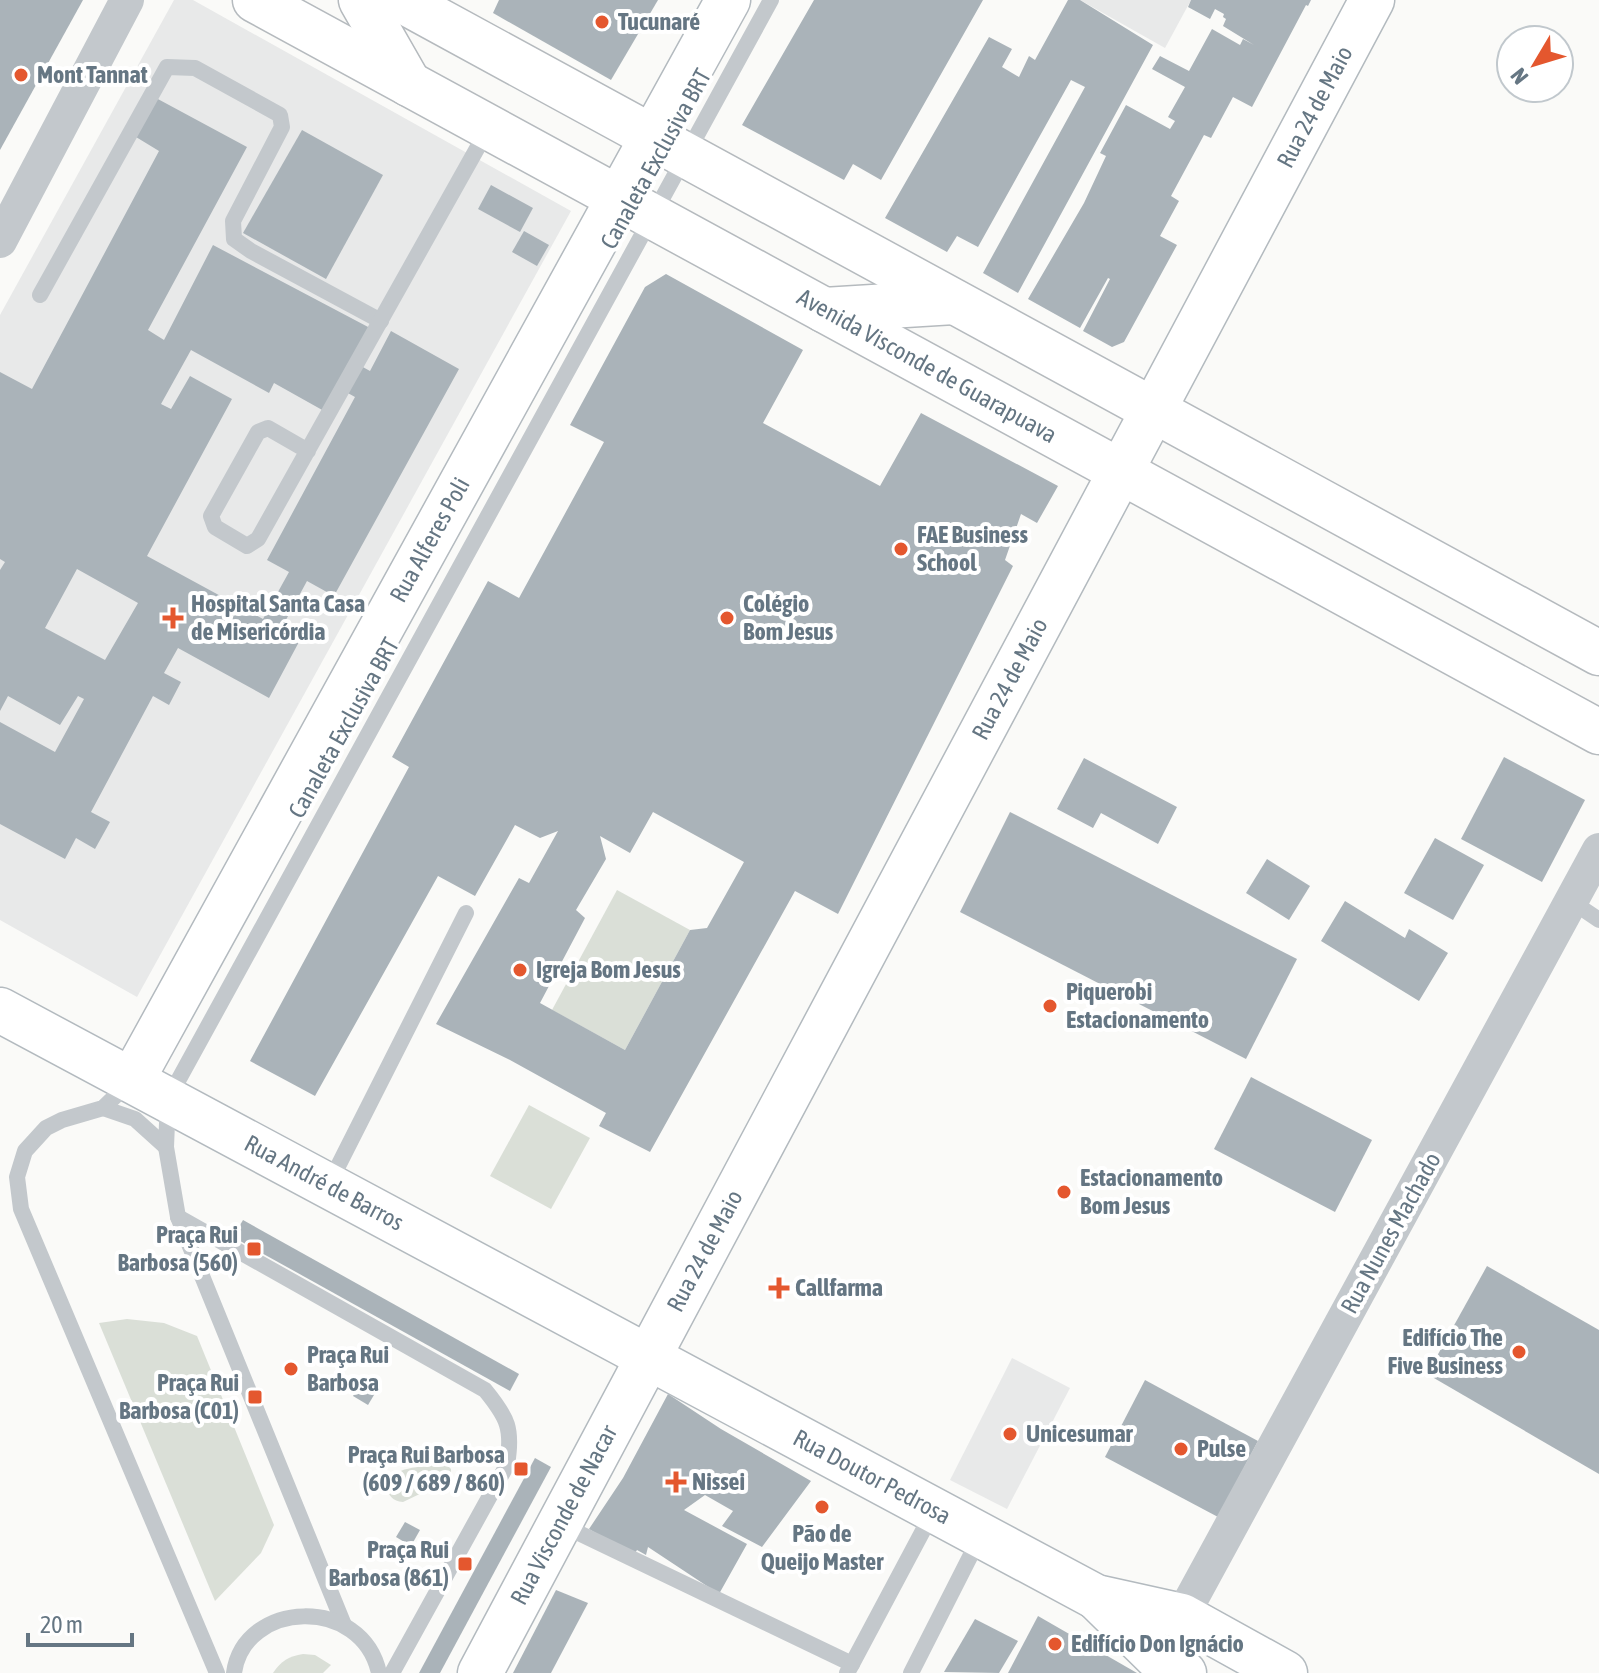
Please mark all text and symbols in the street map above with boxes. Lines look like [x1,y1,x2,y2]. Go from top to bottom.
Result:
place label: Tucunaré [618,8,700,35]
marker: Tucunaré [593,13,611,31]
north arrow [1495,24,1575,104]
street label: Rua 24 de Maio [1271,41,1358,172]
place label: Mont Tannat [37,61,148,88]
text: N [1505,63,1533,89]
street label: Canaleta Exclusiva BRT [595,64,716,253]
marker: Mont Tannat [12,66,30,84]
street label: Avenida Visconde de Guarapuava [793,283,1062,448]
street label: Rua Alferes Poli [384,473,475,607]
place label: FAE Business School [917,521,1028,576]
marker: FAE Business School [892,540,910,558]
place label: Hospital Santa Casa de Misericórdia [191,590,365,645]
place label: Colégio Bom Jesus [743,590,834,645]
marker: Hospital Santa Casa de Misericórdia [162,607,184,629]
marker: Colégio Bom Jesus [718,609,736,627]
street label: Rua 24 de Maio [966,613,1053,744]
street label: Canaleta Exclusiva BRT [283,633,404,822]
place label: Igreja Bom Jesus [536,956,681,983]
marker: Igreja Bom Jesus [511,961,529,979]
place label: Piquerobi Estacionamento [1066,978,1209,1033]
marker: Piquerobi Estacionamento [1041,997,1059,1015]
street label: Rua André de Barros [240,1129,408,1236]
street label: Rua Nunes Machado [1335,1148,1446,1318]
place label: Estacionamento Bom Jesus [1080,1164,1223,1219]
marker: Estacionamento Bom Jesus [1055,1183,1073,1201]
street label: Rua 24 de Maio [661,1185,748,1316]
place label: Praça Rui Barbosa (560) [117,1221,238,1276]
marker: Praça Rui Barbosa (560) [245,1240,263,1258]
place label: Callfarma [795,1274,883,1301]
marker: Callfarma [770,1279,788,1297]
place label: Edifício The Five Business [1388,1324,1504,1379]
place label: Praça Rui Barbosa [307,1341,389,1396]
marker: Edifício The Five Business [1510,1343,1528,1361]
marker: Praça Rui Barbosa [282,1360,300,1378]
place label: Praça Rui Barbosa (C01) [119,1369,239,1424]
marker: Praça Rui Barbosa (C01) [246,1388,264,1406]
street label: Rua Visconde de Nacar [505,1420,623,1609]
place label: Unicesumar [1026,1420,1134,1447]
street label: Rua Doutor Pedrosa [789,1424,956,1529]
marker: Unicesumar [1001,1425,1019,1443]
place label: Pulse [1197,1435,1246,1462]
marker: Pulse [1172,1440,1190,1458]
place label: Praça Rui Barbosa (609 / 689 / 860) [348,1441,505,1496]
marker: Praça Rui Barbosa (609 / 689 / 860) [512,1460,530,1478]
place label: Nissei [692,1468,745,1495]
marker: Nissei [667,1473,685,1491]
marker: Pão de Queijo Master [813,1498,831,1516]
place label: Pão de Queijo Master [761,1520,884,1575]
place label: Praça Rui Barbosa (861) [328,1536,449,1591]
marker: Praça Rui Barbosa (861) [456,1555,474,1573]
scale bar [28,1597,132,1647]
text: 20 m [40,1611,83,1638]
place label: Edifício Don Ignácio [1071,1630,1244,1657]
marker: Edifício Don Ignácio [1046,1635,1064,1653]

